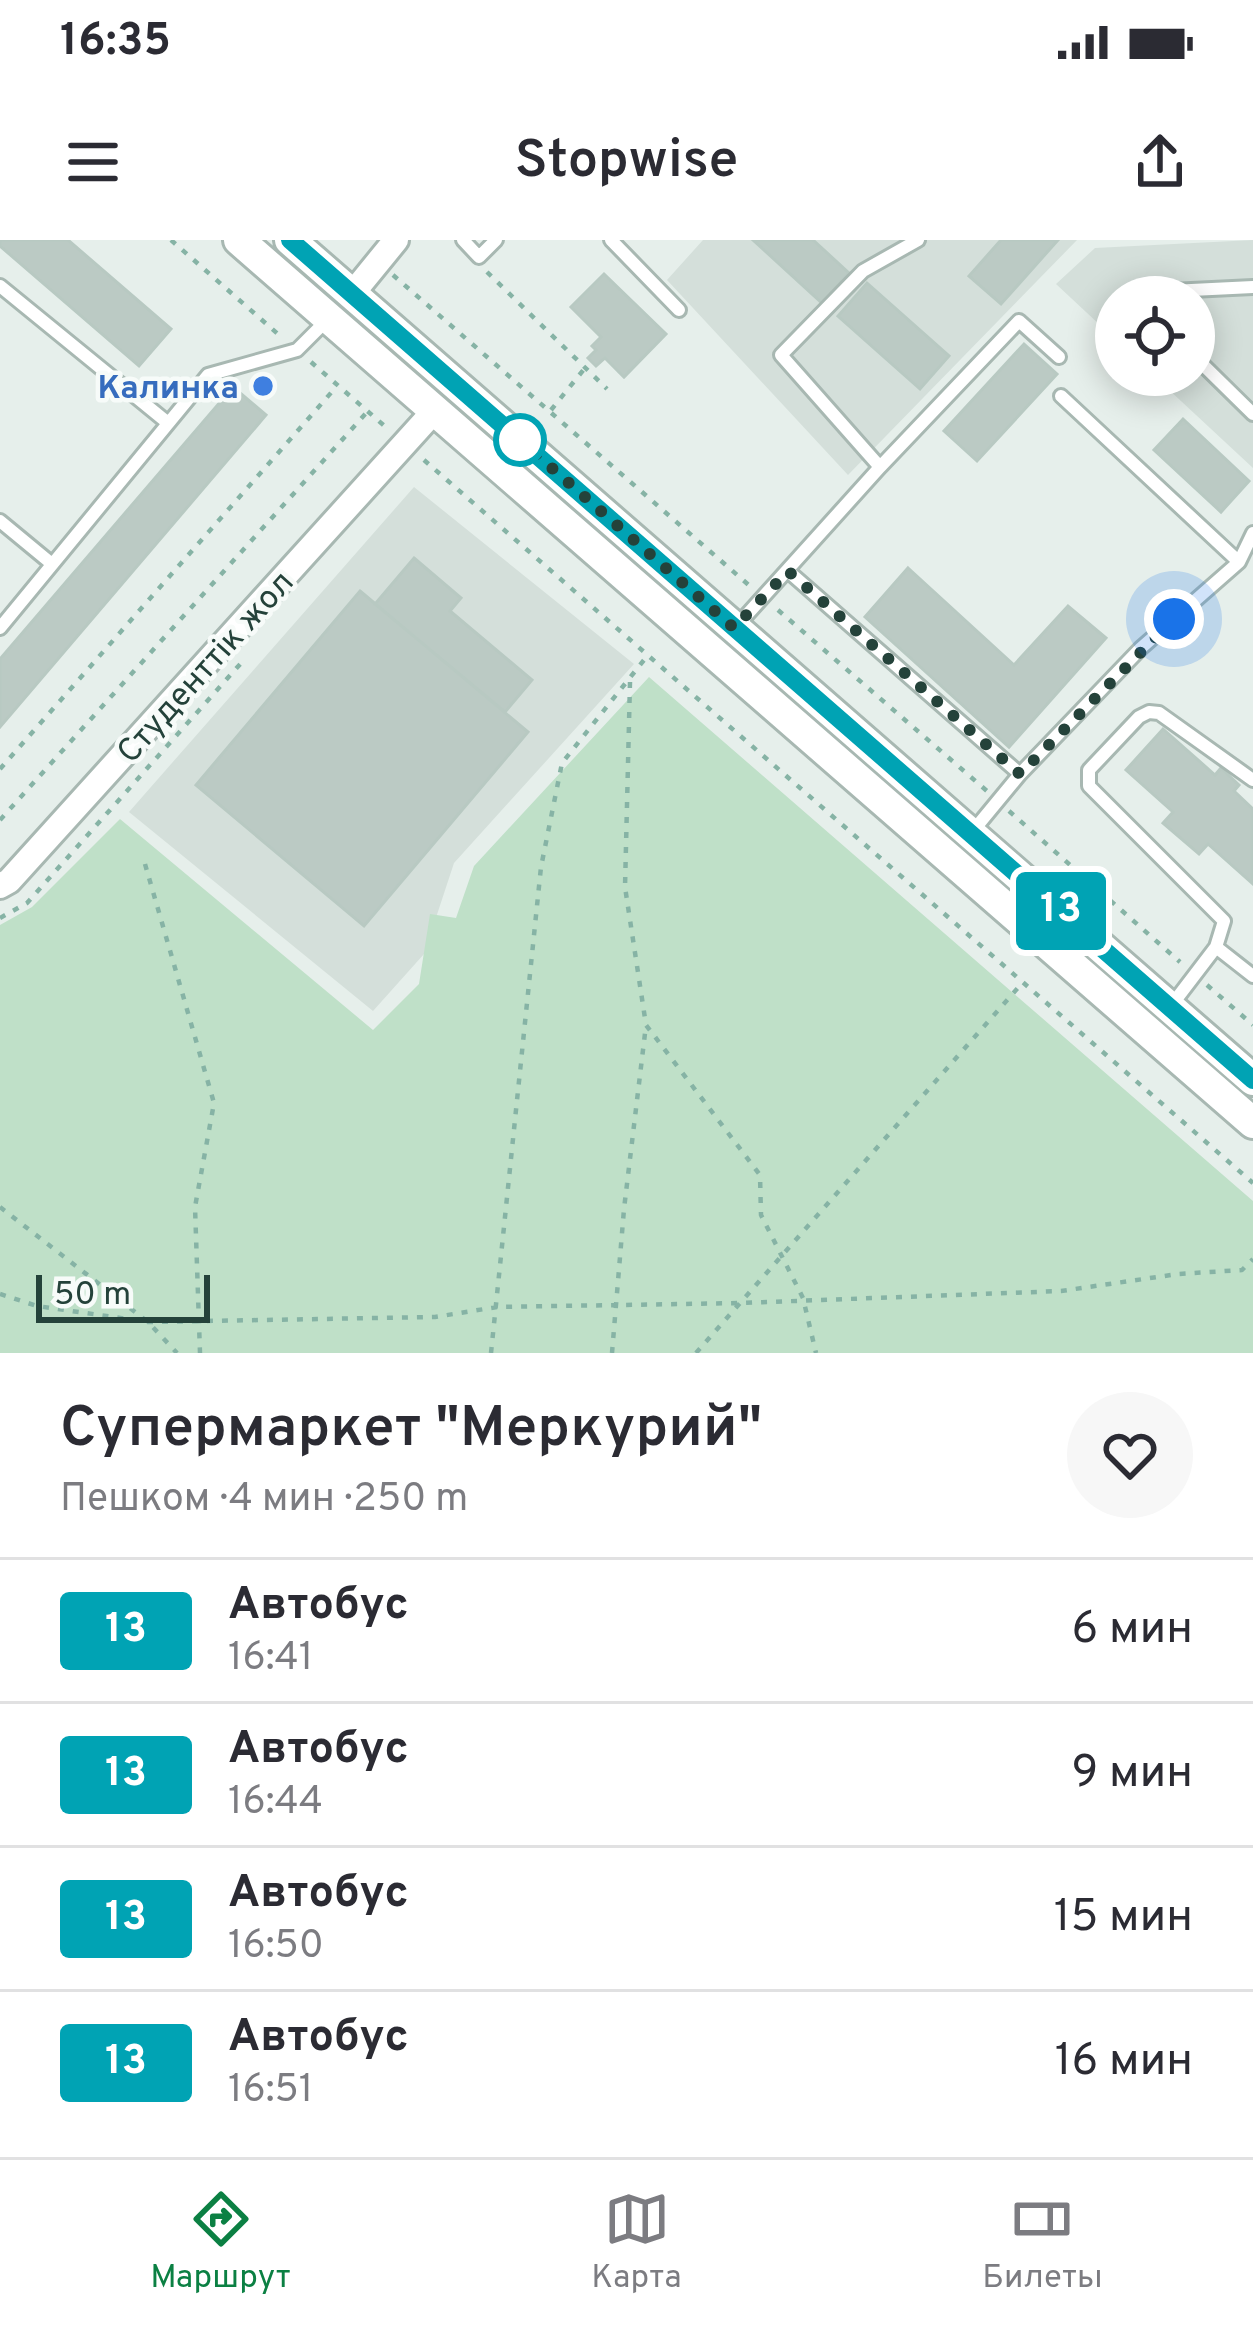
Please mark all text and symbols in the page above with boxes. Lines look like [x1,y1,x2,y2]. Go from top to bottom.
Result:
text: 16:35 [60,14,171,71]
text: Stopwise [515,128,738,197]
icon: menu [60,129,126,195]
icon: share [1127,129,1193,195]
map controls [1095,276,1215,396]
button: locate [1095,276,1215,396]
place label: Калинка [98,369,239,411]
marker: Калинка [250,373,276,399]
unlabelled marker [495,415,545,465]
street label: Студенттік жол [109,564,305,774]
your location [1144,589,1204,649]
line badge: 13 [1007,872,1115,950]
text: 13 [1040,884,1082,937]
scale bar [36,1269,210,1322]
text: 50 m [54,1275,131,1317]
button: heart [1067,1392,1193,1518]
text: Супермаркет "Меркурий" [60,1395,762,1467]
text: Пешком · 4 мин · 250 m [60,1476,468,1525]
text: Автобус [228,1578,409,1635]
text: 6 мин [1072,1602,1193,1659]
text: 13 [105,1604,147,1657]
text: 16:41 [228,1635,313,1684]
text: Автобус [228,1722,409,1779]
text: 9 мин [1072,1746,1193,1803]
text: 13 [105,1748,147,1801]
text: 16:44 [228,1779,323,1828]
text: Автобус [228,1866,409,1923]
text: 15 мин [1054,1890,1193,1947]
text: 13 [105,1892,147,1945]
text: 16:50 [228,1923,324,1972]
text: Автобус [228,2010,409,2067]
text: 16 мин [1055,2034,1193,2091]
text: 13 [105,2036,147,2089]
text: 16:51 [228,2067,313,2116]
tab: Маршрут [150,2186,291,2300]
tab: Карта [591,2186,682,2300]
tab: Билеты [982,2186,1103,2300]

